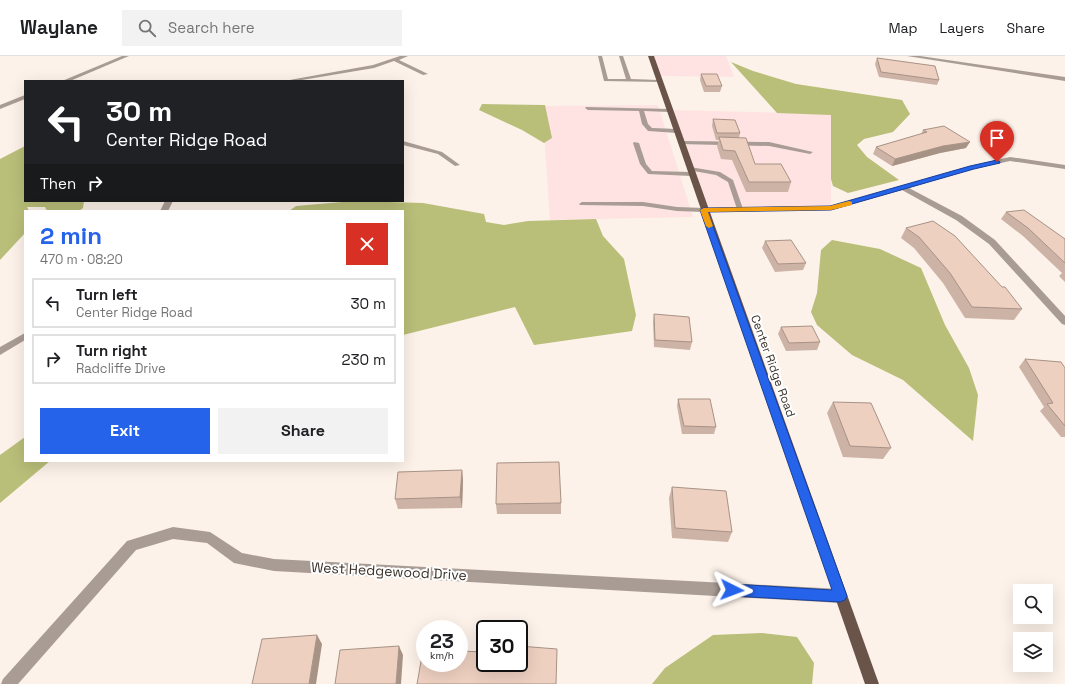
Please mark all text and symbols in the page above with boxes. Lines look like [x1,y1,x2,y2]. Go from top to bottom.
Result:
search box [122,10,402,46]
text: Waylane [20,15,98,40]
icon: search [136,17,158,39]
text: Search here [168,18,255,37]
text: Map [888,19,918,37]
text: Layers [940,19,984,37]
text: Share [1006,19,1045,37]
text: 30 m [106,93,172,129]
icon: left [40,96,92,148]
pin [980,121,1014,162]
icon: arrive [986,127,1008,149]
text: Center Ridge Road [106,128,267,151]
icon: right [84,172,106,194]
text: Then [40,174,76,193]
text: 2 min [40,220,102,251]
button: close [346,223,388,265]
text: 470 m · 08:20 [40,251,123,268]
text: Turn left [76,285,138,304]
icon: left [42,292,64,314]
text: 30 m [351,294,386,313]
text: Center Ridge Road [76,304,193,321]
street label: Center Ridge Road [747,313,799,419]
text: Turn right [76,341,147,360]
icon: right [42,348,64,370]
text: 230 m [342,350,386,369]
text: Radcliffe Drive [76,360,166,377]
button: Exit [40,408,210,454]
button: Share [218,408,388,454]
street label: West Hedgewood Drive [311,558,467,584]
position arrow [711,569,753,611]
map controls [1013,584,1053,672]
button: search [1013,584,1053,624]
speed limit sign: 30 [476,620,528,672]
text: 23 [430,628,454,654]
button: layers [1013,632,1053,672]
text: km/h [430,649,454,662]

